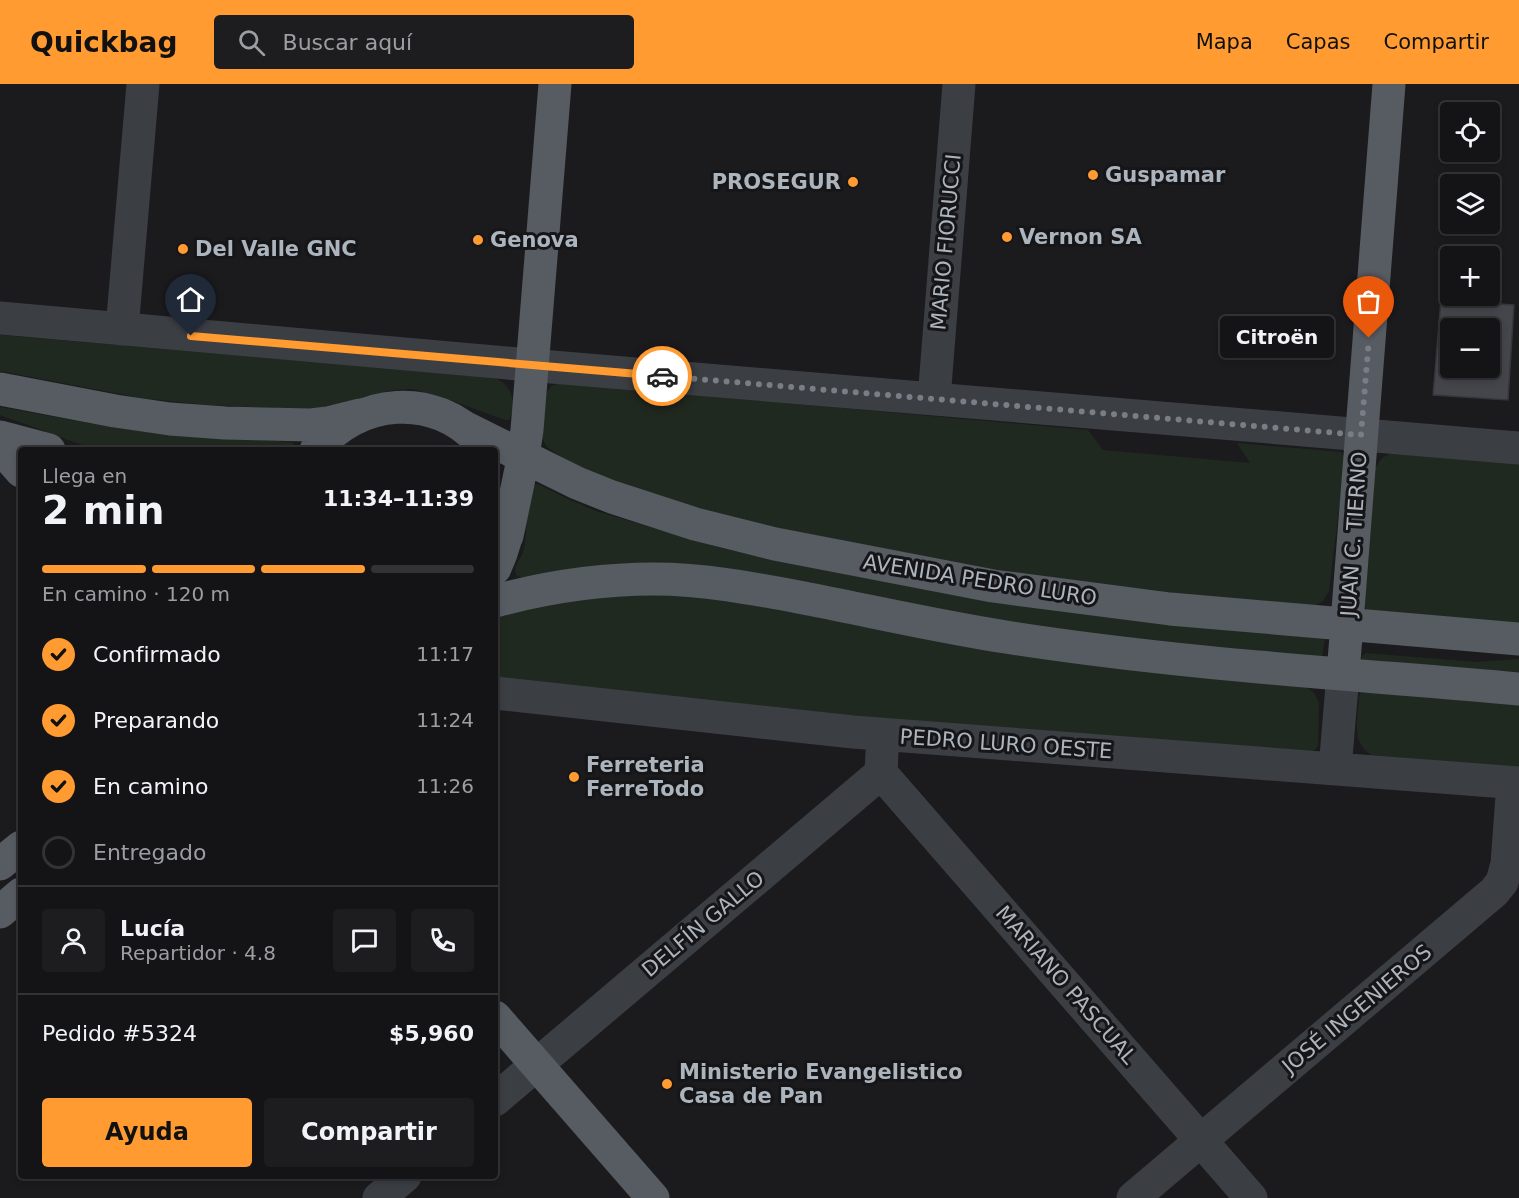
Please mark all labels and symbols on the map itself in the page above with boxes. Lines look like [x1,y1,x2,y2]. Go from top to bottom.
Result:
street label: MARIO FIORUCCI [926,153,966,331]
place label: Guspamar [1105,163,1226,187]
marker: Guspamar [1086,168,1100,182]
place label: PROSEGUR [712,170,841,194]
marker: PROSEGUR [846,175,860,189]
place label: Vernon SA [1019,225,1142,249]
place label: Genova [490,228,579,252]
marker: Vernon SA [1000,230,1014,244]
marker: Genova [471,233,485,247]
place label: Del Valle GNC [195,237,357,261]
marker: Del Valle GNC [176,242,190,256]
pin [165,274,216,336]
pin [1343,276,1394,338]
callout: Citroën [1219,317,1333,359]
courier [632,346,692,406]
street label: JUAN C. TIERNO [1336,451,1372,619]
street label: AVENIDA PEDRO LURO [861,550,1099,610]
street label: PEDRO LURO OESTE [899,725,1113,763]
place label: Ferreteria FerreTodo [586,753,705,801]
marker: Ferreteria FerreTodo [567,770,581,784]
street label: DELFÍN GALLO [637,865,769,982]
street label: MARIANO PASCUAL [991,901,1141,1069]
street label: JOSÉ INGENIEROS [1275,939,1436,1080]
place label: Ministerio Evangelistico Casa de Pan [679,1060,963,1108]
marker: Ministerio Evangelistico Casa de Pan [660,1077,674,1091]

